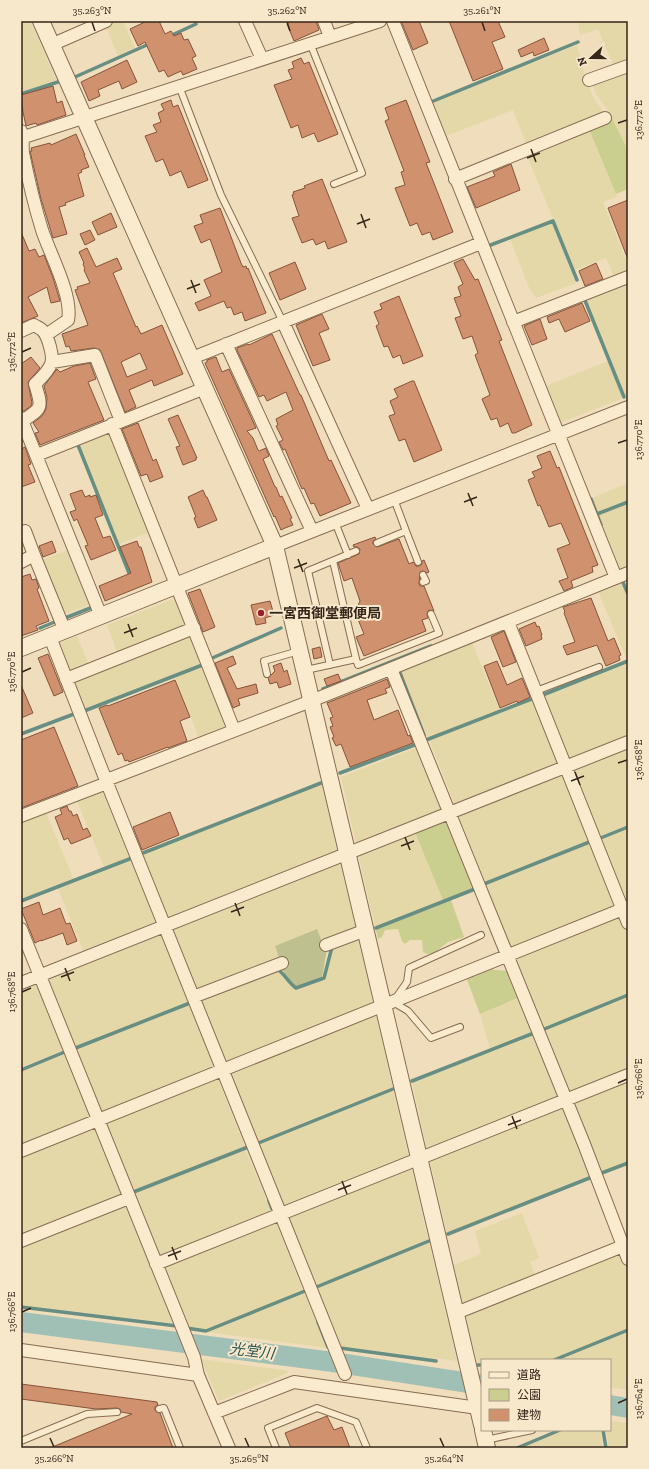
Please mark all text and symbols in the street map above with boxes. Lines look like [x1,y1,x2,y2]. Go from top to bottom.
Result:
text: 35.263°N [73,5,112,17]
text: 35.262°N [267,5,307,17]
text: 35.261°N [463,5,501,17]
north arrow [571,38,611,78]
text: N [574,55,590,68]
text: 136.772°E [633,100,645,140]
text: 136.772°E [6,332,18,372]
text: 136.770°E [633,420,645,460]
place label: 一宮西御堂郵便局 [269,605,381,622]
marker: 一宮西御堂郵便局 [256,608,266,618]
text: 136.770°E [6,652,18,692]
text: 136.768°E [633,740,645,780]
text: 136.768°E [6,972,18,1012]
text: 136.766°E [633,1059,645,1099]
text: 136.766°E [6,1292,18,1332]
water label: 光堂川 [229,1339,277,1363]
legend [481,1359,611,1431]
text: 道路 [517,1368,541,1382]
text: 136.764°E [633,1379,645,1419]
text: 公園 [517,1388,541,1402]
text: 建物 [517,1408,541,1422]
text: 35.266°N [34,1453,74,1465]
text: 35.265°N [229,1453,269,1465]
text: 35.264°N [424,1453,464,1465]

